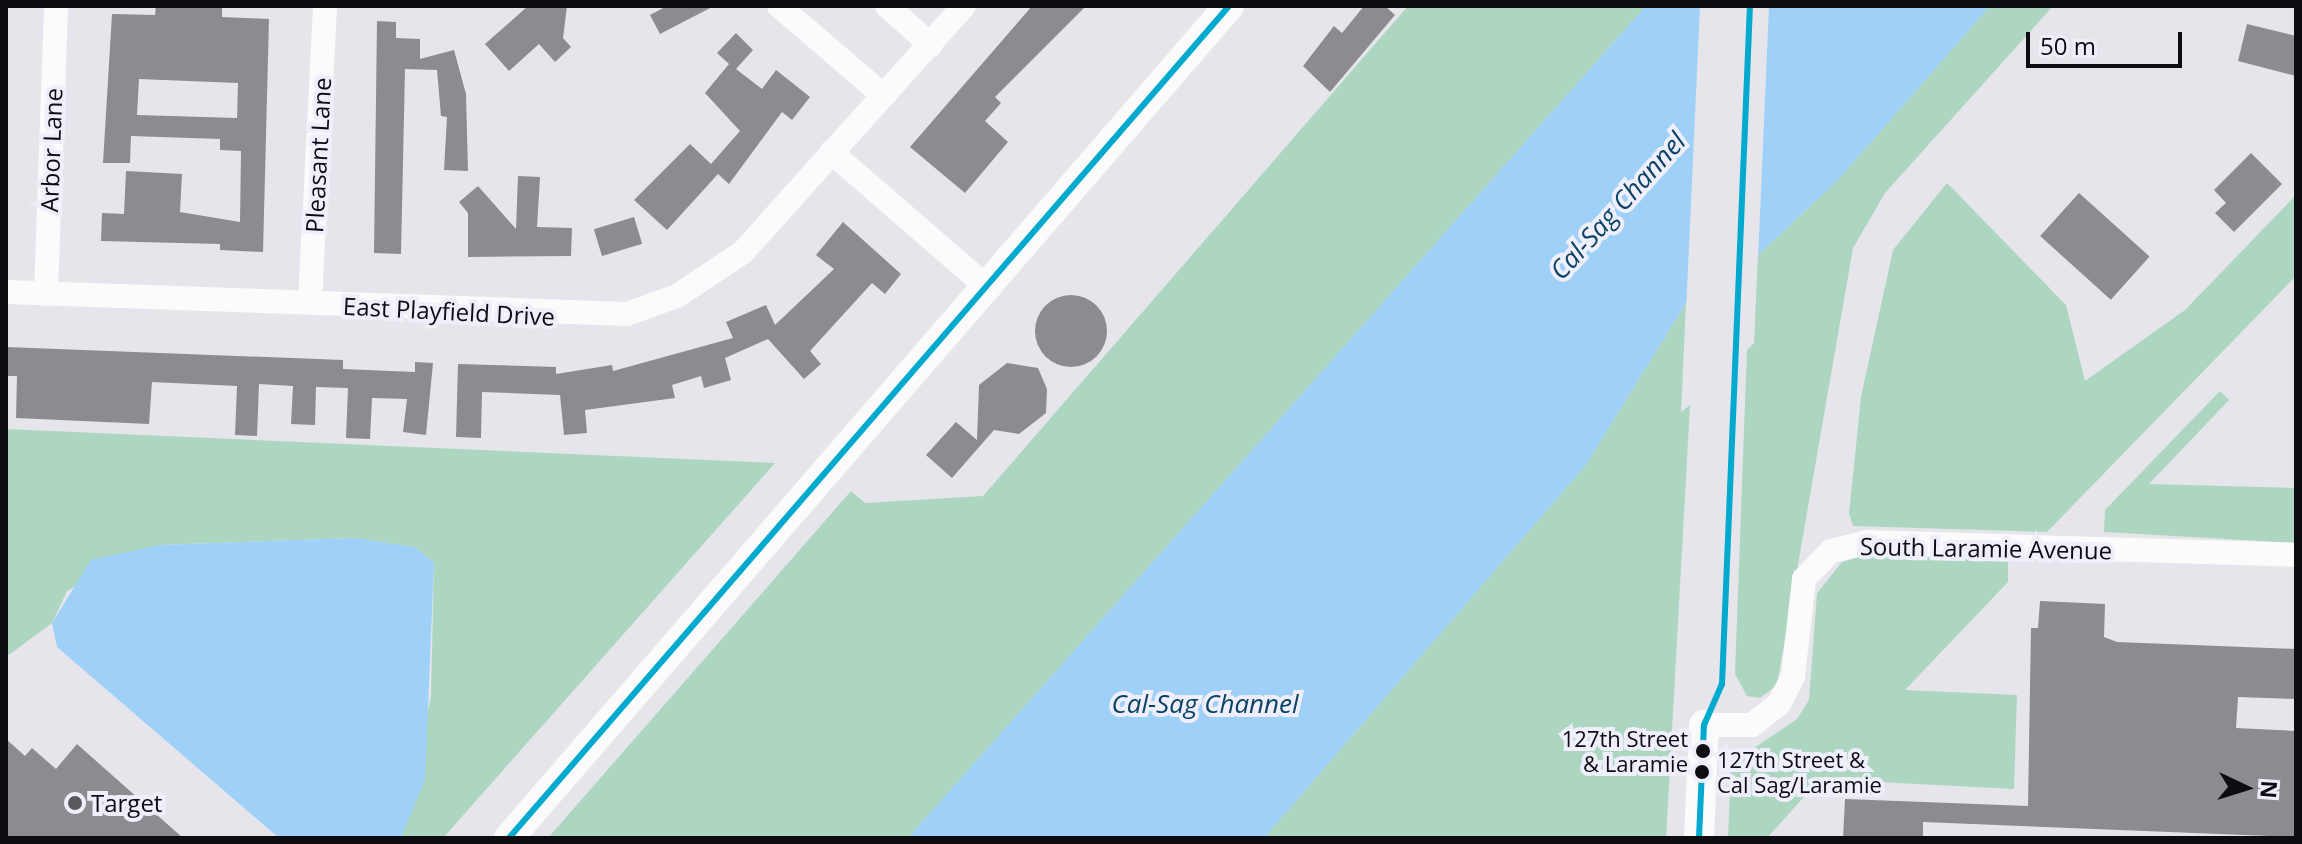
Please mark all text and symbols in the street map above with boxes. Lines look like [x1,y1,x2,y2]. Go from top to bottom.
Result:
scale bar [2030,16,2186,66]
text: 50 m [2040,29,2096,62]
street label: Pleasant Lane [300,77,336,233]
street label: Arbor Lane [34,87,68,213]
water label: Cal-Sag Channel [1544,126,1692,286]
street label: East Playfield Drive [342,291,556,331]
street label: South Laramie Avenue [1860,531,2112,565]
water label: Cal-Sag Channel [1111,688,1299,720]
place label: 127th Street & Laramie [1562,725,1688,776]
marker: 127th Street & Laramie [1695,743,1711,759]
place label: 127th Street & Cal Sag/Laramie [1717,746,1882,798]
north arrow [2206,748,2286,828]
marker: 127th Street & Cal Sag/Laramie [1694,764,1710,780]
text: N [2254,780,2286,800]
place label: Target [91,789,162,817]
marker: Target [66,794,84,812]

